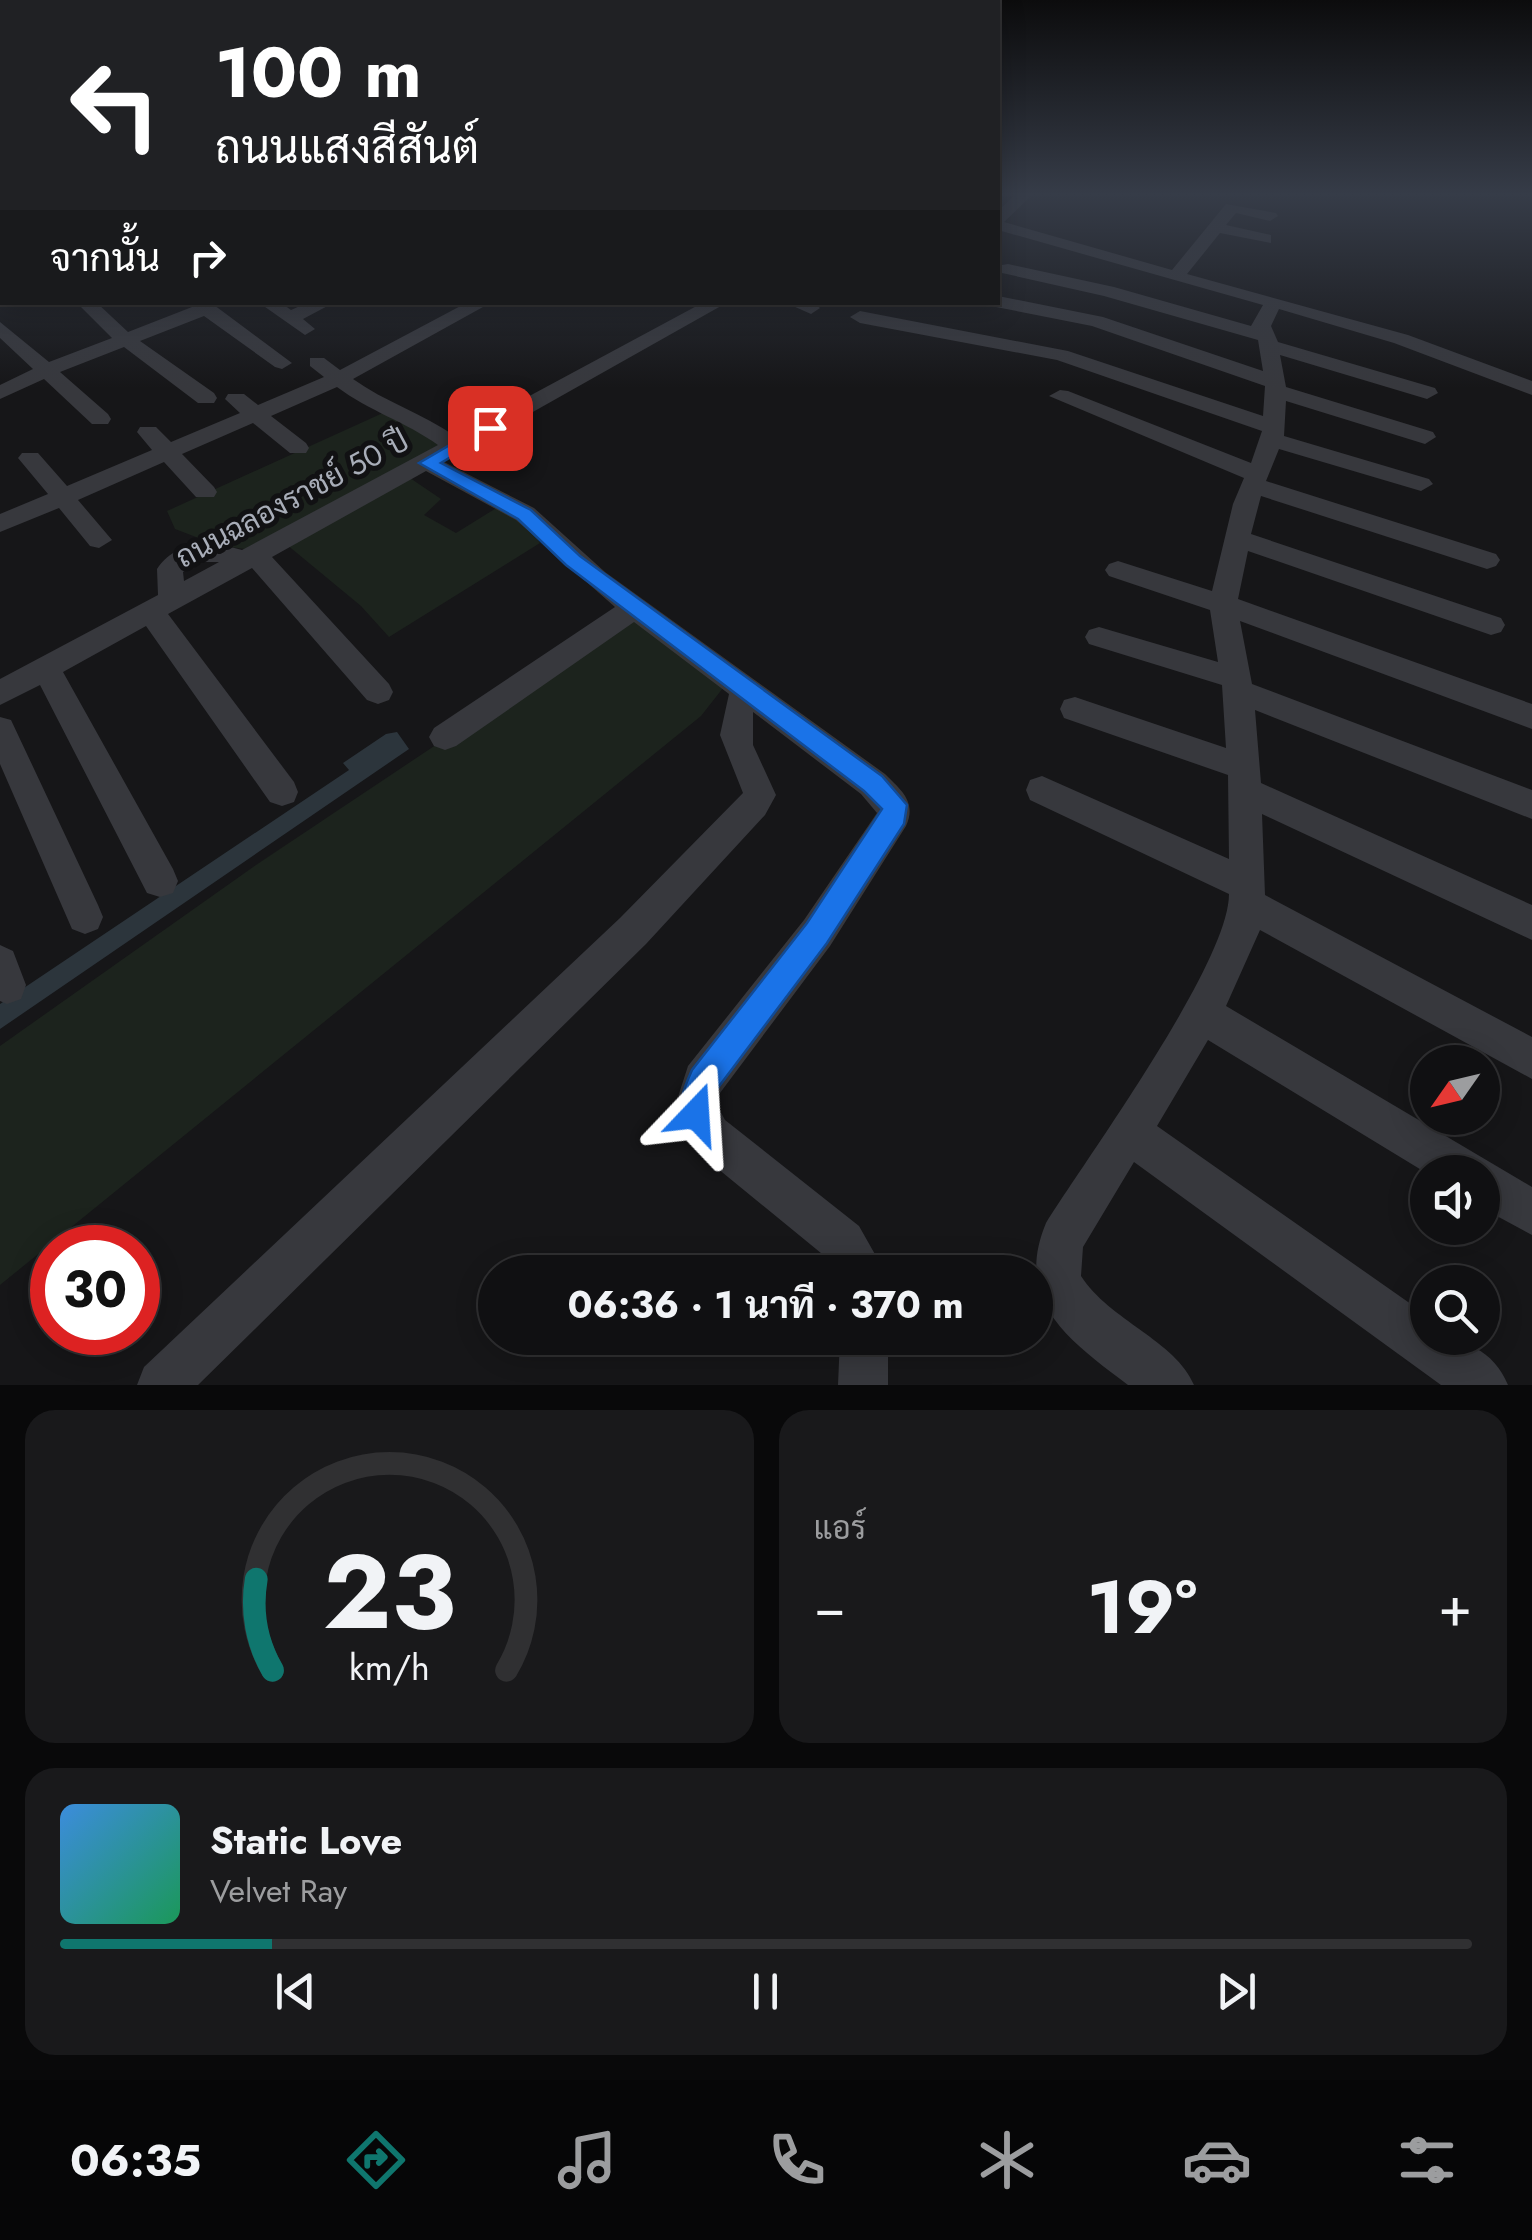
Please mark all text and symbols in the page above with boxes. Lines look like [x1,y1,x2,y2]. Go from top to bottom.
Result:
text: 100 m [215,22,422,123]
icon: left [50,40,180,170]
text: ถนนแสงสีสันต์ [215,115,479,180]
text: จากนั้น [50,230,160,285]
icon: right [180,230,235,285]
pin [448,386,533,471]
icon: arrive [463,401,518,456]
street label: ถนนฉลองราชย์ 50 ปี [168,419,416,578]
north arrow [1410,1045,1500,1135]
map controls [1410,1045,1500,1355]
position arrow [644,1062,748,1166]
button: sound [1410,1155,1500,1245]
speed limit sign: 30 [30,1225,160,1355]
button: search [1410,1265,1500,1355]
text: 06:36 · 1 นาที · 370 m [567,1277,964,1332]
text: แอร์ [814,1505,866,1551]
text: 23 [323,1517,456,1667]
text: 19° [1087,1553,1197,1661]
text: − [814,1567,846,1647]
text: + [1438,1567,1472,1647]
text: km/h [349,1642,430,1693]
text: Static Love [210,1813,402,1868]
text: Velvet Ray [210,1868,347,1914]
icon: previous [268,1964,323,2019]
icon: pause [738,1964,793,2019]
icon: next [1209,1964,1264,2019]
icon: directions [341,2125,411,2195]
icon: music [552,2125,622,2195]
icon: phone [762,2125,832,2195]
icon: climate [972,2125,1042,2195]
icon: car [1182,2125,1252,2195]
icon: filters [1392,2125,1462,2195]
text: 06:35 [70,2128,201,2193]

